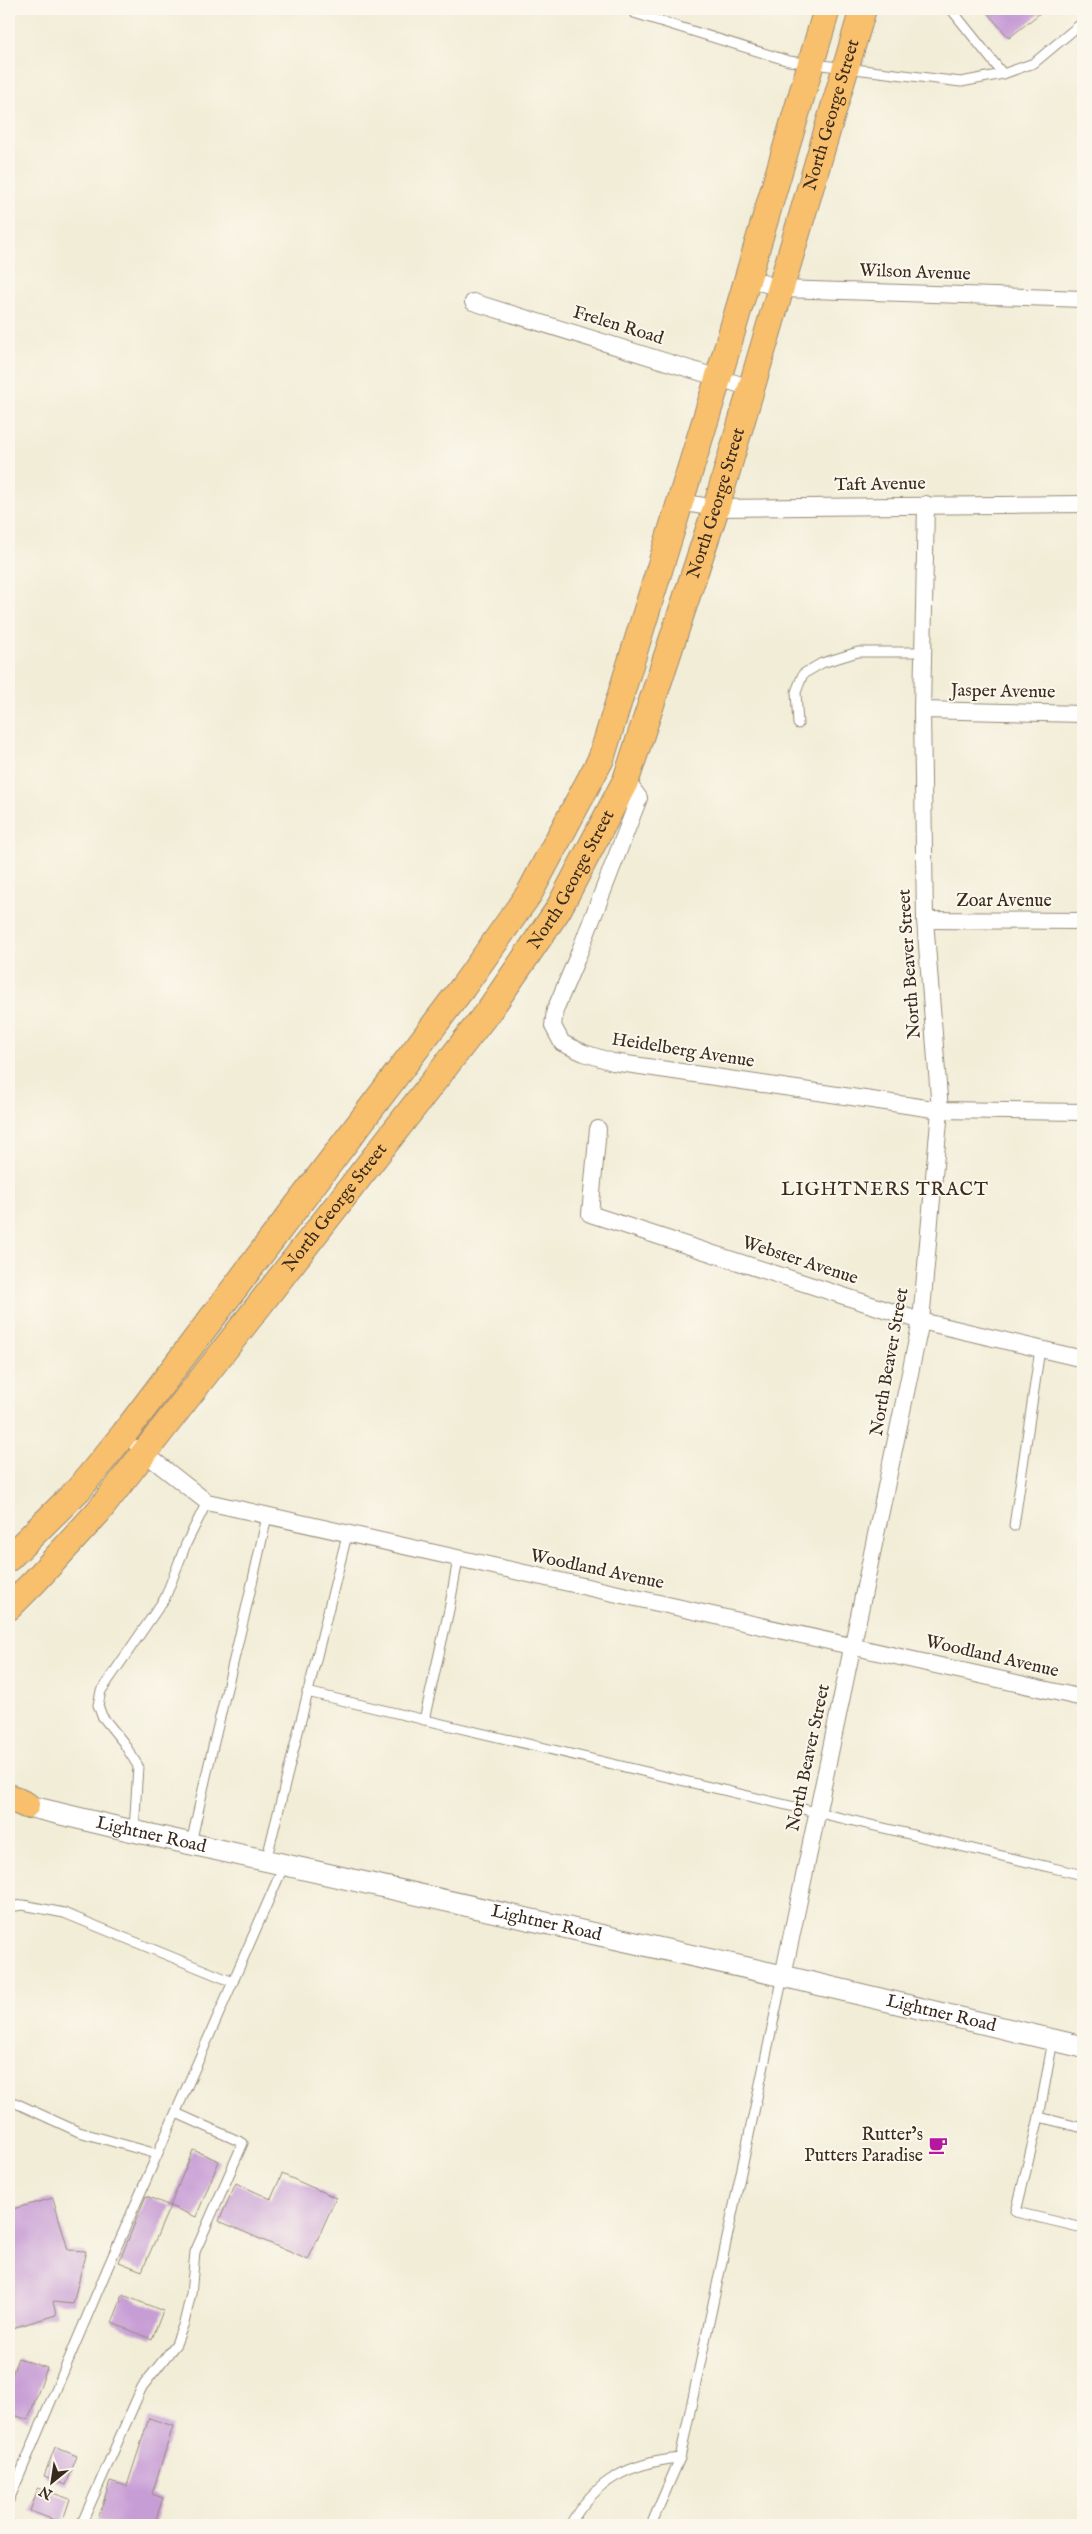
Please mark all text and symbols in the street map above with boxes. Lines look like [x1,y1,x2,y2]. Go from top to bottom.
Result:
street label: North George Street [799,37,865,193]
street label: Wilson Avenue [859,260,971,286]
street label: Frelen Road [570,301,666,351]
street label: North George Street [682,425,751,581]
street label: Taft Avenue [834,473,926,497]
street label: Jasper Avenue [949,680,1055,704]
street label: North George Street [523,806,620,954]
street label: North Beaver Street [893,888,927,1040]
street label: Zoar Avenue [956,890,1052,913]
street label: Heidelberg Avenue [610,1028,756,1074]
street label: North George Street [278,1139,392,1277]
district label: LIGHTNERS TRACT [781,1178,989,1202]
street label: Webster Avenue [739,1231,861,1291]
street label: North Beaver Street [866,1286,914,1438]
street label: Woodland Avenue [528,1545,666,1595]
street label: Woodland Avenue [923,1630,1061,1684]
street label: North Beaver Street [782,1682,836,1834]
street label: Lightner Road [94,1811,209,1858]
street label: Lightner Road [489,1900,604,1947]
street label: Lightner Road [884,1989,999,2038]
place label: Rutter’s Putters Paradise [804,2124,923,2168]
cafe icon: Rutter’s Putters Paradise [927,2134,949,2156]
north arrow [28,2456,78,2506]
text: N [36,2482,57,2504]

